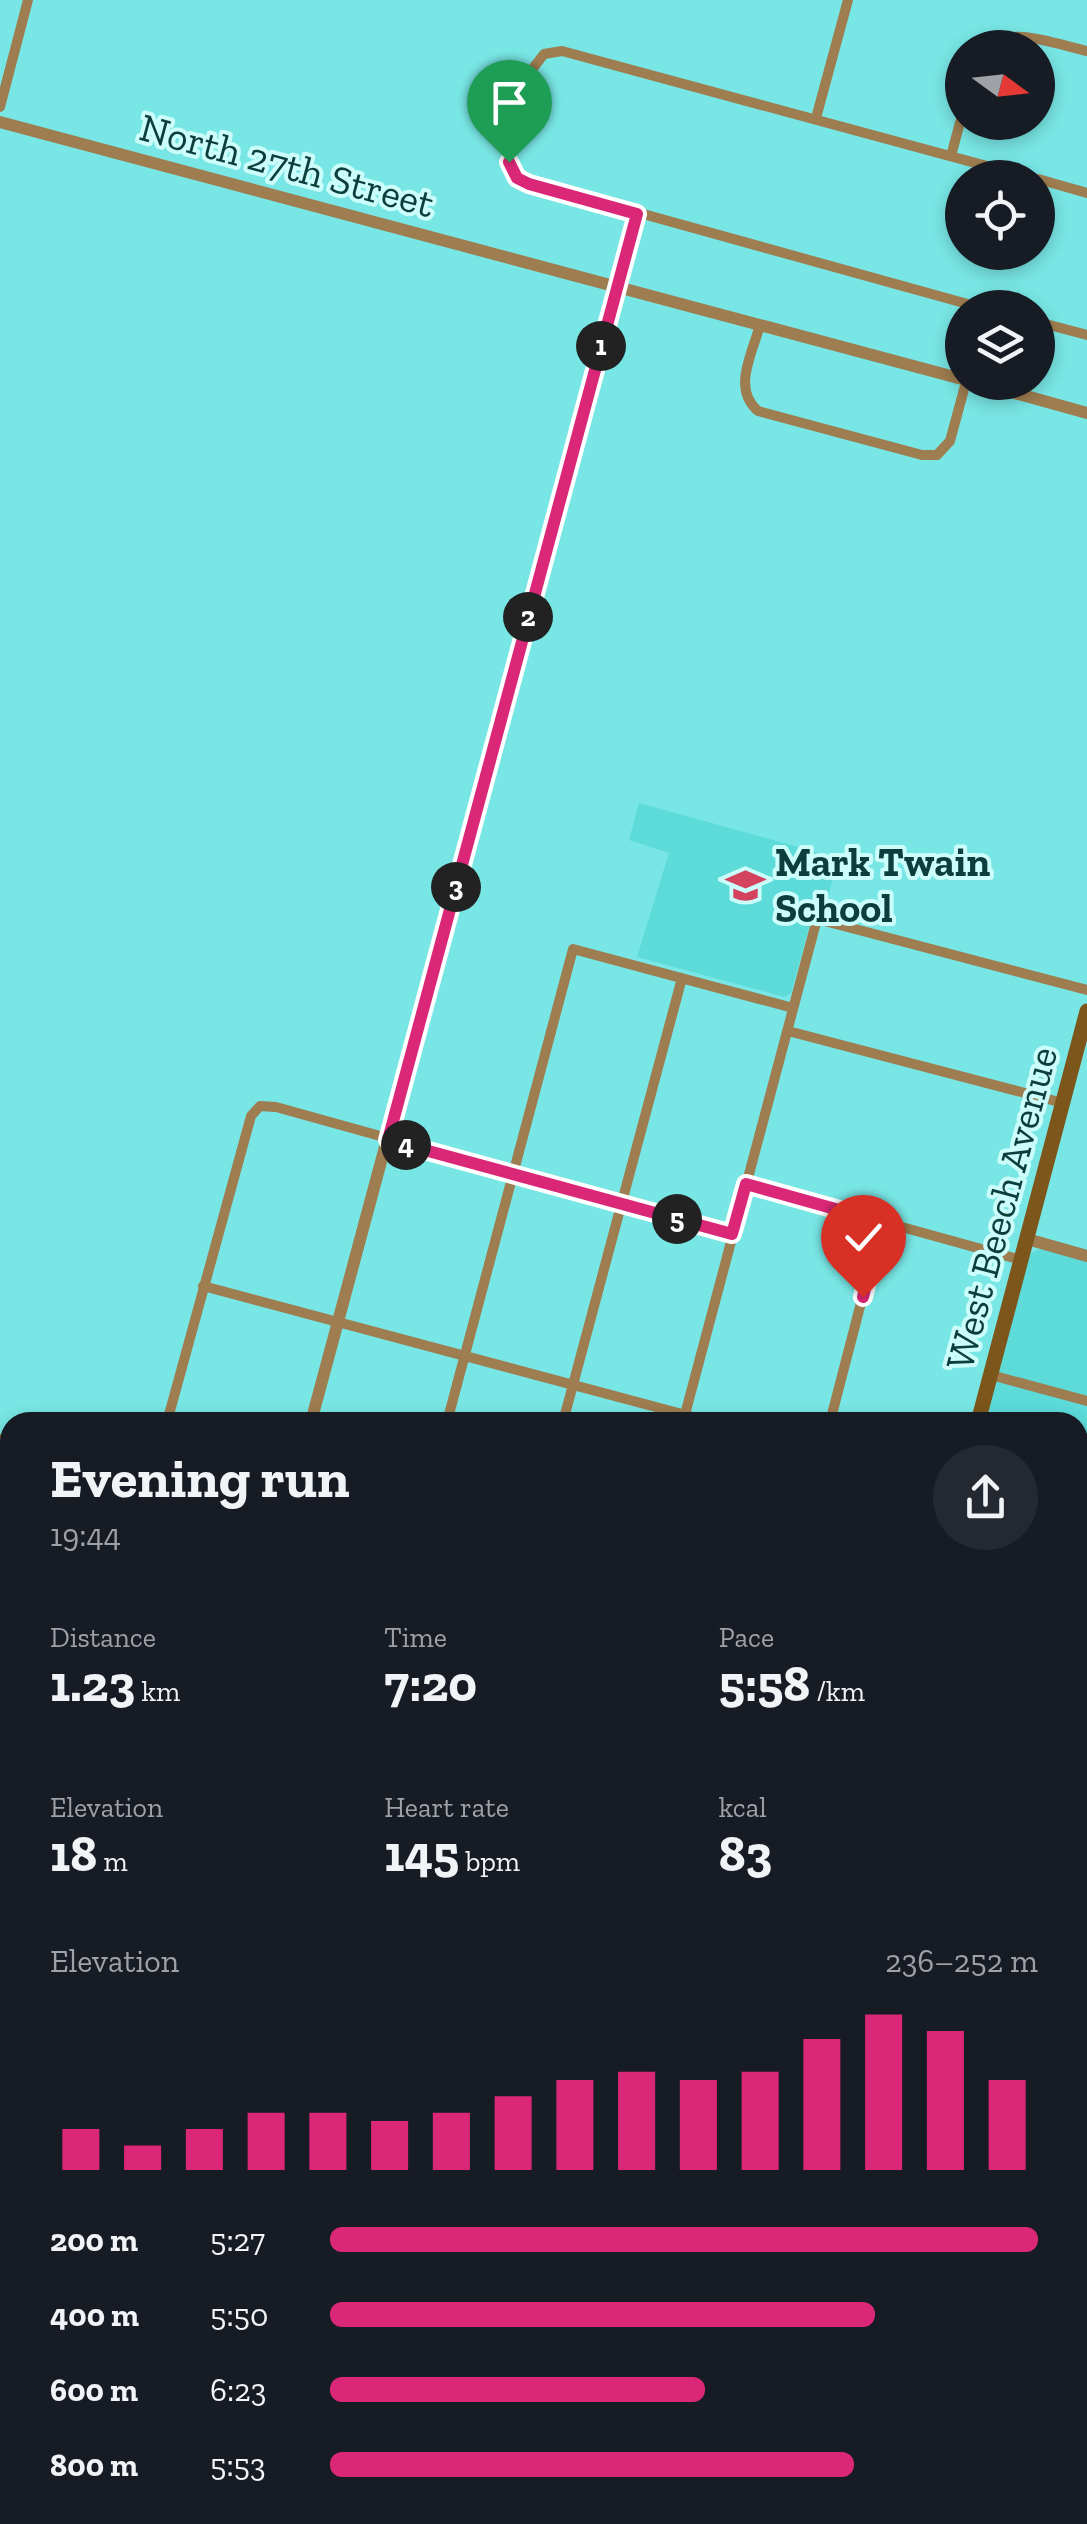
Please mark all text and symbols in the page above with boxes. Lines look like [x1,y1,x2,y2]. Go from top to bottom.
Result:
north arrow [945,30,1055,140]
map controls [945,30,1055,400]
pin [467,60,552,163]
icon: arrive [482,75,537,130]
street label: North 27th Street [135,103,440,227]
button: locate [945,160,1055,270]
button: layers [945,290,1055,400]
pin: 1 [576,321,626,371]
text: 1 [595,329,607,362]
pin: 2 [503,592,553,642]
text: 2 [520,600,536,633]
place label: Mark Twain School [775,838,991,932]
pin: 3 [431,862,481,912]
school or university icon: Mark Twain School [724,864,766,906]
text: 3 [449,870,463,903]
street label: West Beech Avenue [935,1041,1067,1375]
pin: 4 [381,1120,431,1170]
text: 4 [398,1128,414,1161]
pin: 5 [652,1194,702,1244]
pin [821,1195,906,1298]
text: 5 [670,1202,684,1235]
icon: check [836,1210,891,1265]
text: Evening run [50,1445,350,1511]
button: share [933,1445,1038,1550]
text: 19:44 [50,1516,121,1554]
text: Distance [50,1621,156,1654]
text: Time [384,1621,447,1654]
text: Pace [719,1621,774,1654]
text: 1.23 [50,1654,135,1714]
text: 7:20 [384,1654,477,1714]
text: 5:58 [719,1654,810,1714]
text: km [135,1675,180,1708]
text: /km [810,1675,865,1708]
text: Elevation [50,1791,163,1824]
text: Heart rate [384,1791,509,1824]
text: kcal [719,1791,767,1824]
text: 18 [50,1824,97,1884]
text: 145 [384,1824,459,1884]
text: 83 [719,1824,772,1884]
text: m [97,1845,128,1878]
text: bpm [459,1845,520,1878]
text: Elevation [50,1942,179,1980]
text: 236–252 m [885,1942,1038,1980]
text: 200 m [50,2221,138,2259]
text: 5:27 [210,2221,265,2259]
text: 400 m [50,2296,139,2334]
text: 5:50 [210,2296,268,2334]
text: 600 m [50,2371,138,2409]
text: 6:23 [210,2371,266,2409]
text: 800 m [50,2446,138,2484]
text: 5:53 [210,2446,266,2484]

